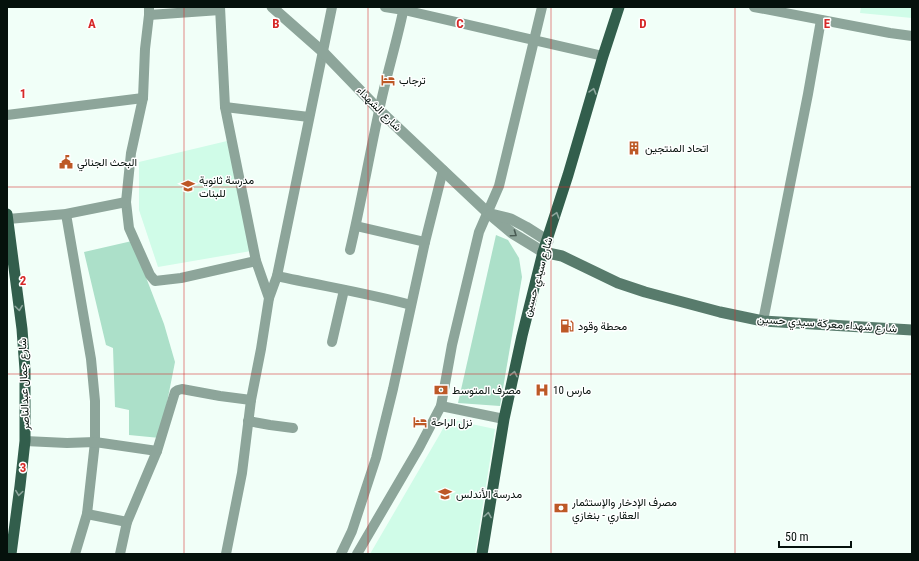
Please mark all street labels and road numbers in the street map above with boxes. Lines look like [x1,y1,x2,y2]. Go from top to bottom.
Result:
street label: شارع الشهداء [353,84,404,135]
street label: شارع سيدي حسين [520,235,559,319]
street label: شارع شهداء معركة سيدي حسين [756,313,898,338]
street label: شارع جمال عبدالناصر [16,337,33,431]

